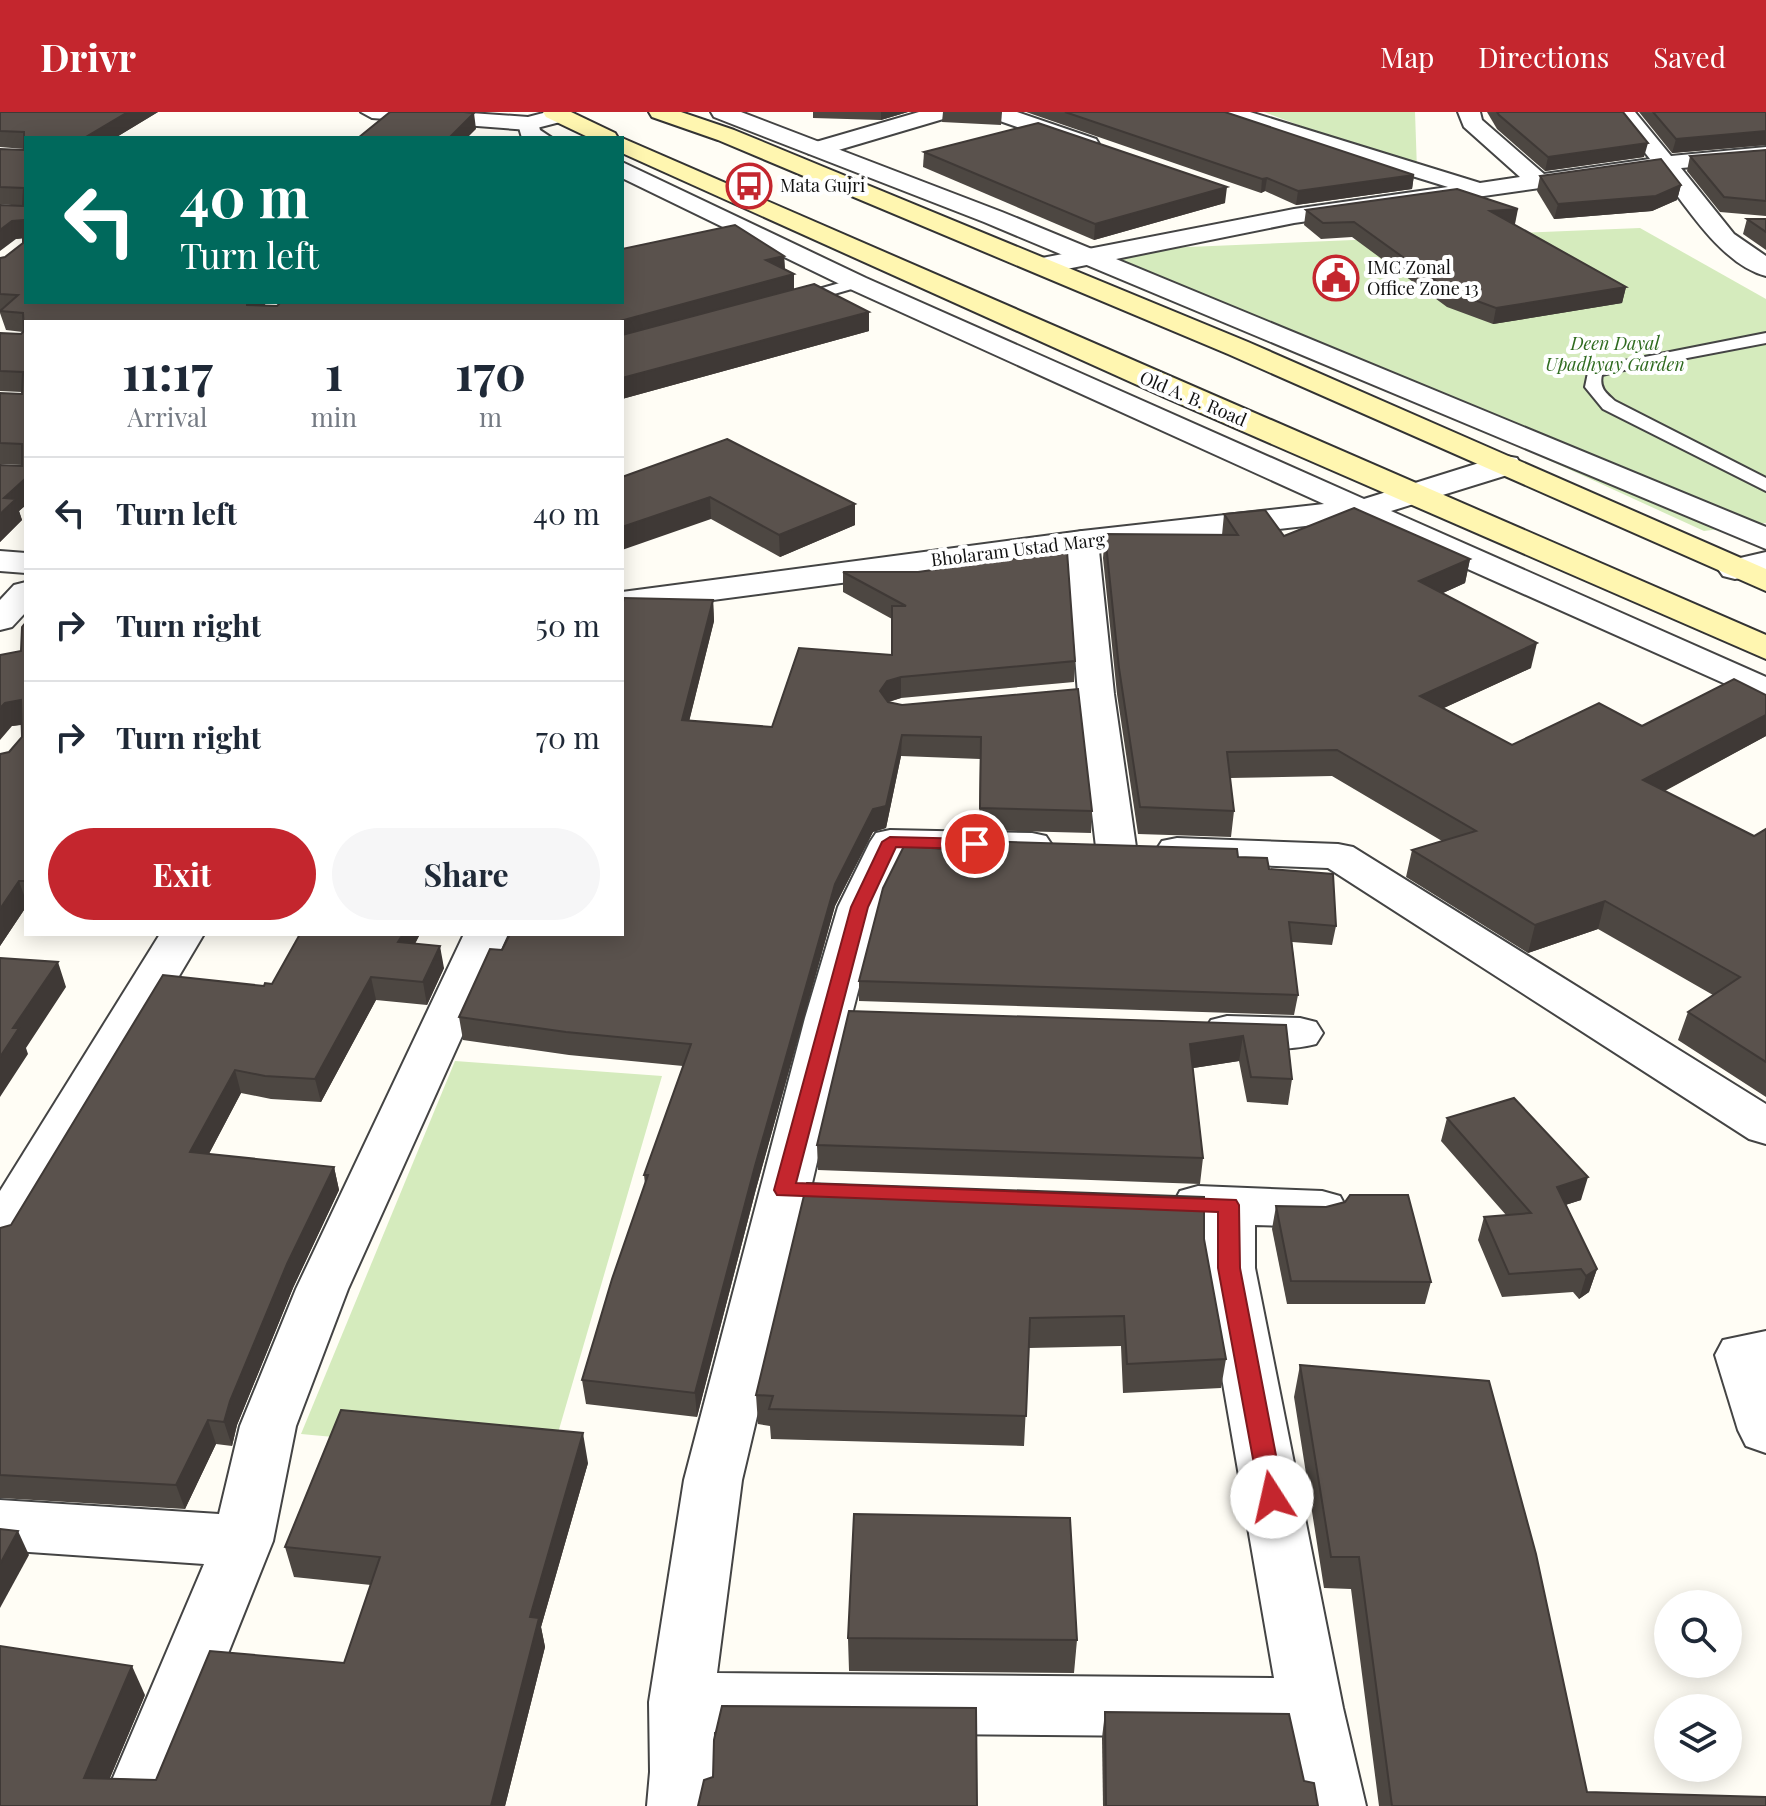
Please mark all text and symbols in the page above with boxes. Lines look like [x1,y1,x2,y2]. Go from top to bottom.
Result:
text: Drivr [40,31,136,82]
text: Map [1380,38,1434,75]
text: Directions [1478,38,1609,75]
text: Saved [1653,38,1726,75]
text: 40 m [180,158,309,233]
bus stop icon: Mata Gujri [725,162,773,210]
icon: left [48,168,152,272]
place label: Mata Gujri [780,173,865,197]
text: Turn left [180,230,319,278]
public building icon: IMC Zonal Office Zone 13 [1312,254,1360,302]
place label: IMC Zonal Office Zone 13 [1367,255,1479,300]
park label: Deen Dayal Upadhyay Garden [1545,331,1685,376]
text: 11:17 [122,339,213,403]
text: 1 [325,339,343,403]
text: 170 [455,339,526,403]
street label: Old A. B. Road [1136,365,1251,432]
text: Arrival [127,399,207,434]
text: min [311,399,357,434]
text: m [479,399,502,434]
icon: left [48,491,92,535]
text: Turn left [116,493,237,533]
text: 40 m [533,493,600,533]
street label: Bholaram Ustad Marg [930,526,1107,572]
icon: right [48,603,92,647]
text: Turn right [116,605,261,645]
text: 50 m [535,605,600,645]
icon: right [48,715,92,759]
text: Turn right [116,717,261,757]
text: 70 m [536,717,600,757]
pin [941,810,1009,878]
icon: arrive [953,822,997,866]
button: Exit [48,828,316,920]
button: Share [332,828,600,920]
position arrow [1230,1455,1314,1539]
map controls [1654,1590,1742,1782]
button: search [1654,1590,1742,1678]
button: layers [1654,1694,1742,1782]

